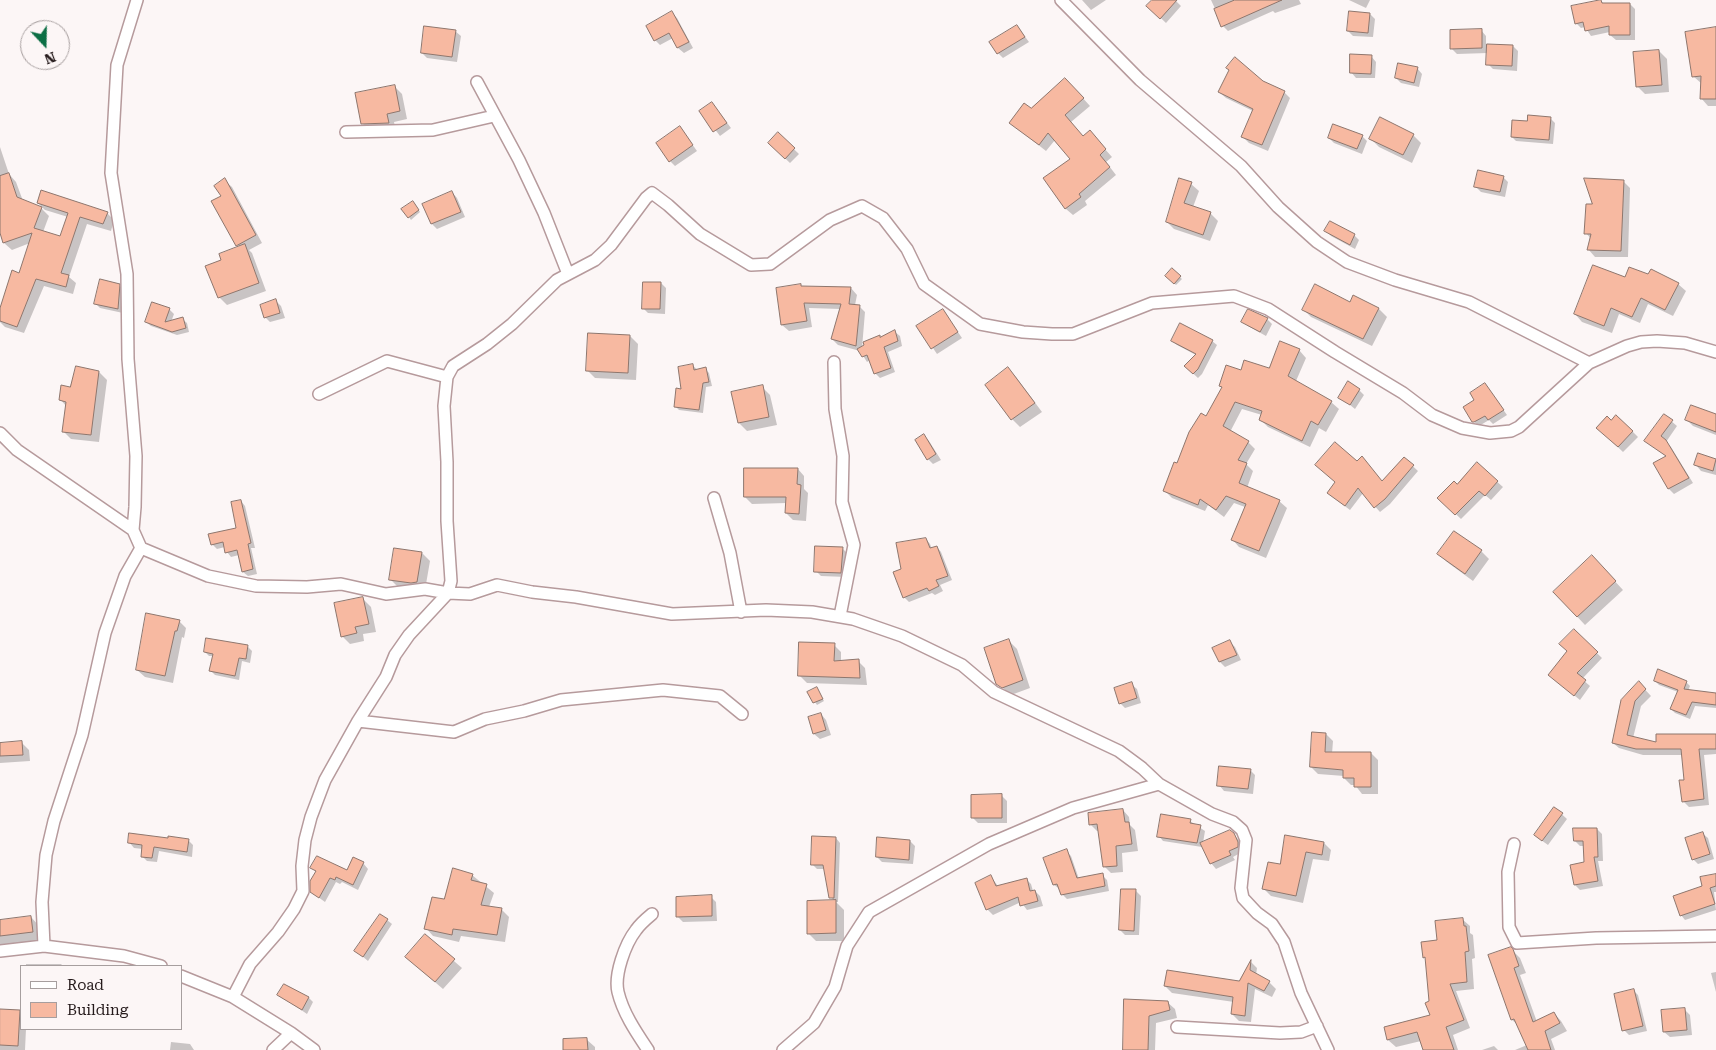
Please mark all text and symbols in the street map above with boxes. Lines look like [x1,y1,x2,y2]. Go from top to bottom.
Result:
north arrow [20,20,70,70]
text: N [42,49,58,67]
legend [20,965,182,1030]
text: Road [67,976,104,994]
text: Building [67,1001,128,1019]

